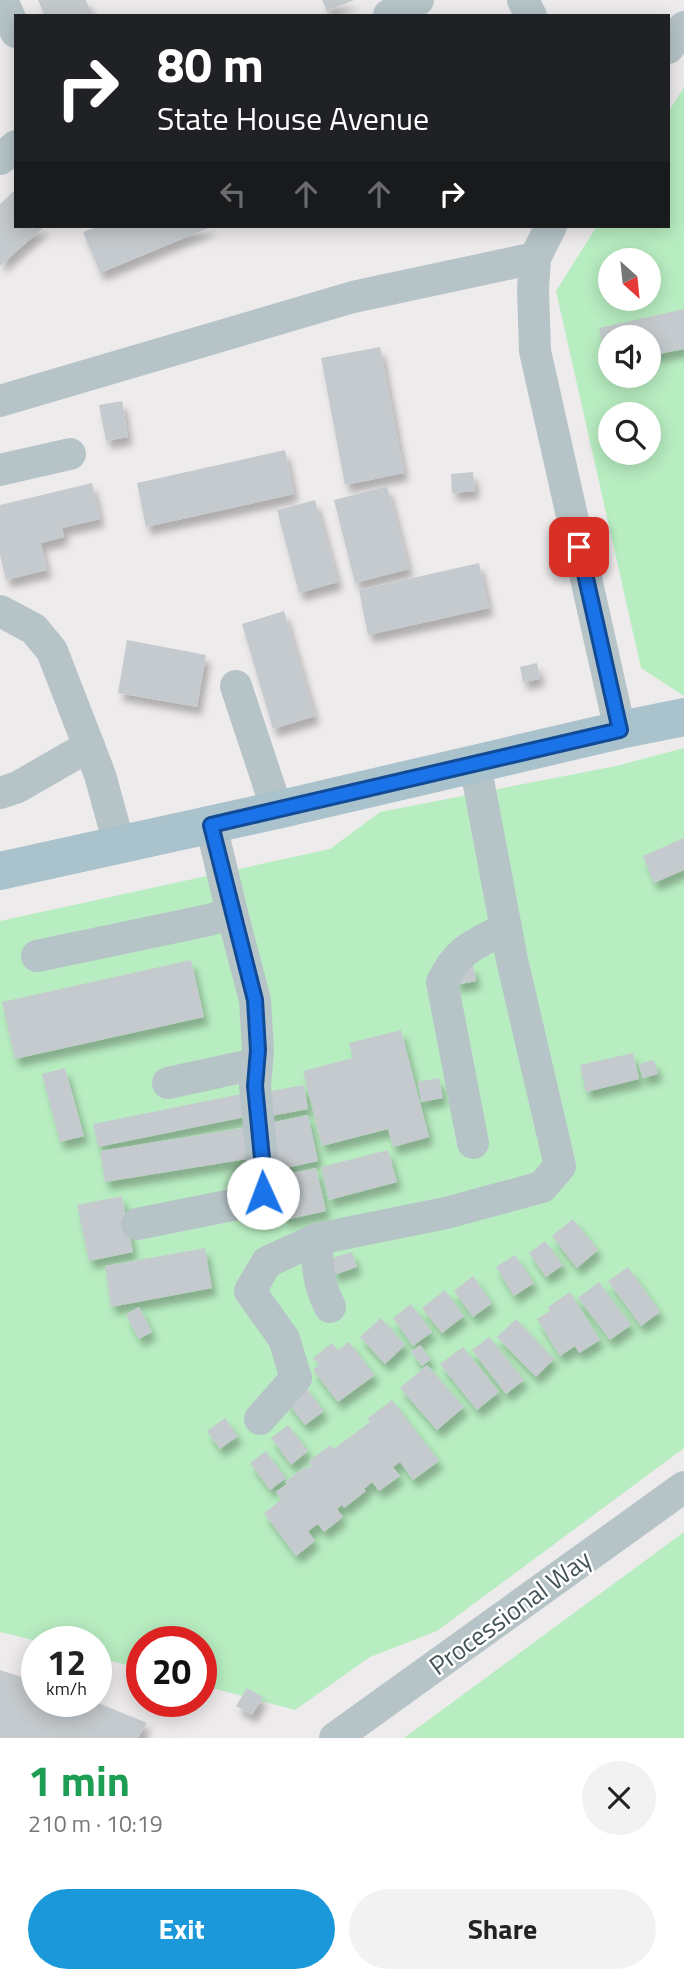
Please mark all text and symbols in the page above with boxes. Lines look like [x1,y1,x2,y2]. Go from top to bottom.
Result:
text: 80 m [157,26,264,101]
icon: right [42,42,133,133]
text: State House Avenue [157,94,429,142]
icon: left [214,175,252,213]
icon: ahead [287,175,325,213]
icon: ahead [360,175,398,213]
icon: right [433,175,471,213]
north arrow [598,248,662,312]
map controls [598,248,661,465]
button: sound [598,325,661,388]
button: search [598,402,661,465]
pin [549,517,609,577]
icon: arrive [560,528,598,566]
position arrow [226,1156,300,1230]
street label: Processional Way [421,1540,599,1684]
speed limit sign: 20 [126,1626,217,1717]
text: 12 [47,1635,86,1689]
text: km/h [46,1675,87,1702]
text: 1 min [28,1748,130,1812]
button: close [582,1761,656,1835]
text: 210 m · 10:19 [28,1806,163,1841]
button: Exit [28,1889,335,1969]
button: Share [349,1889,656,1969]

